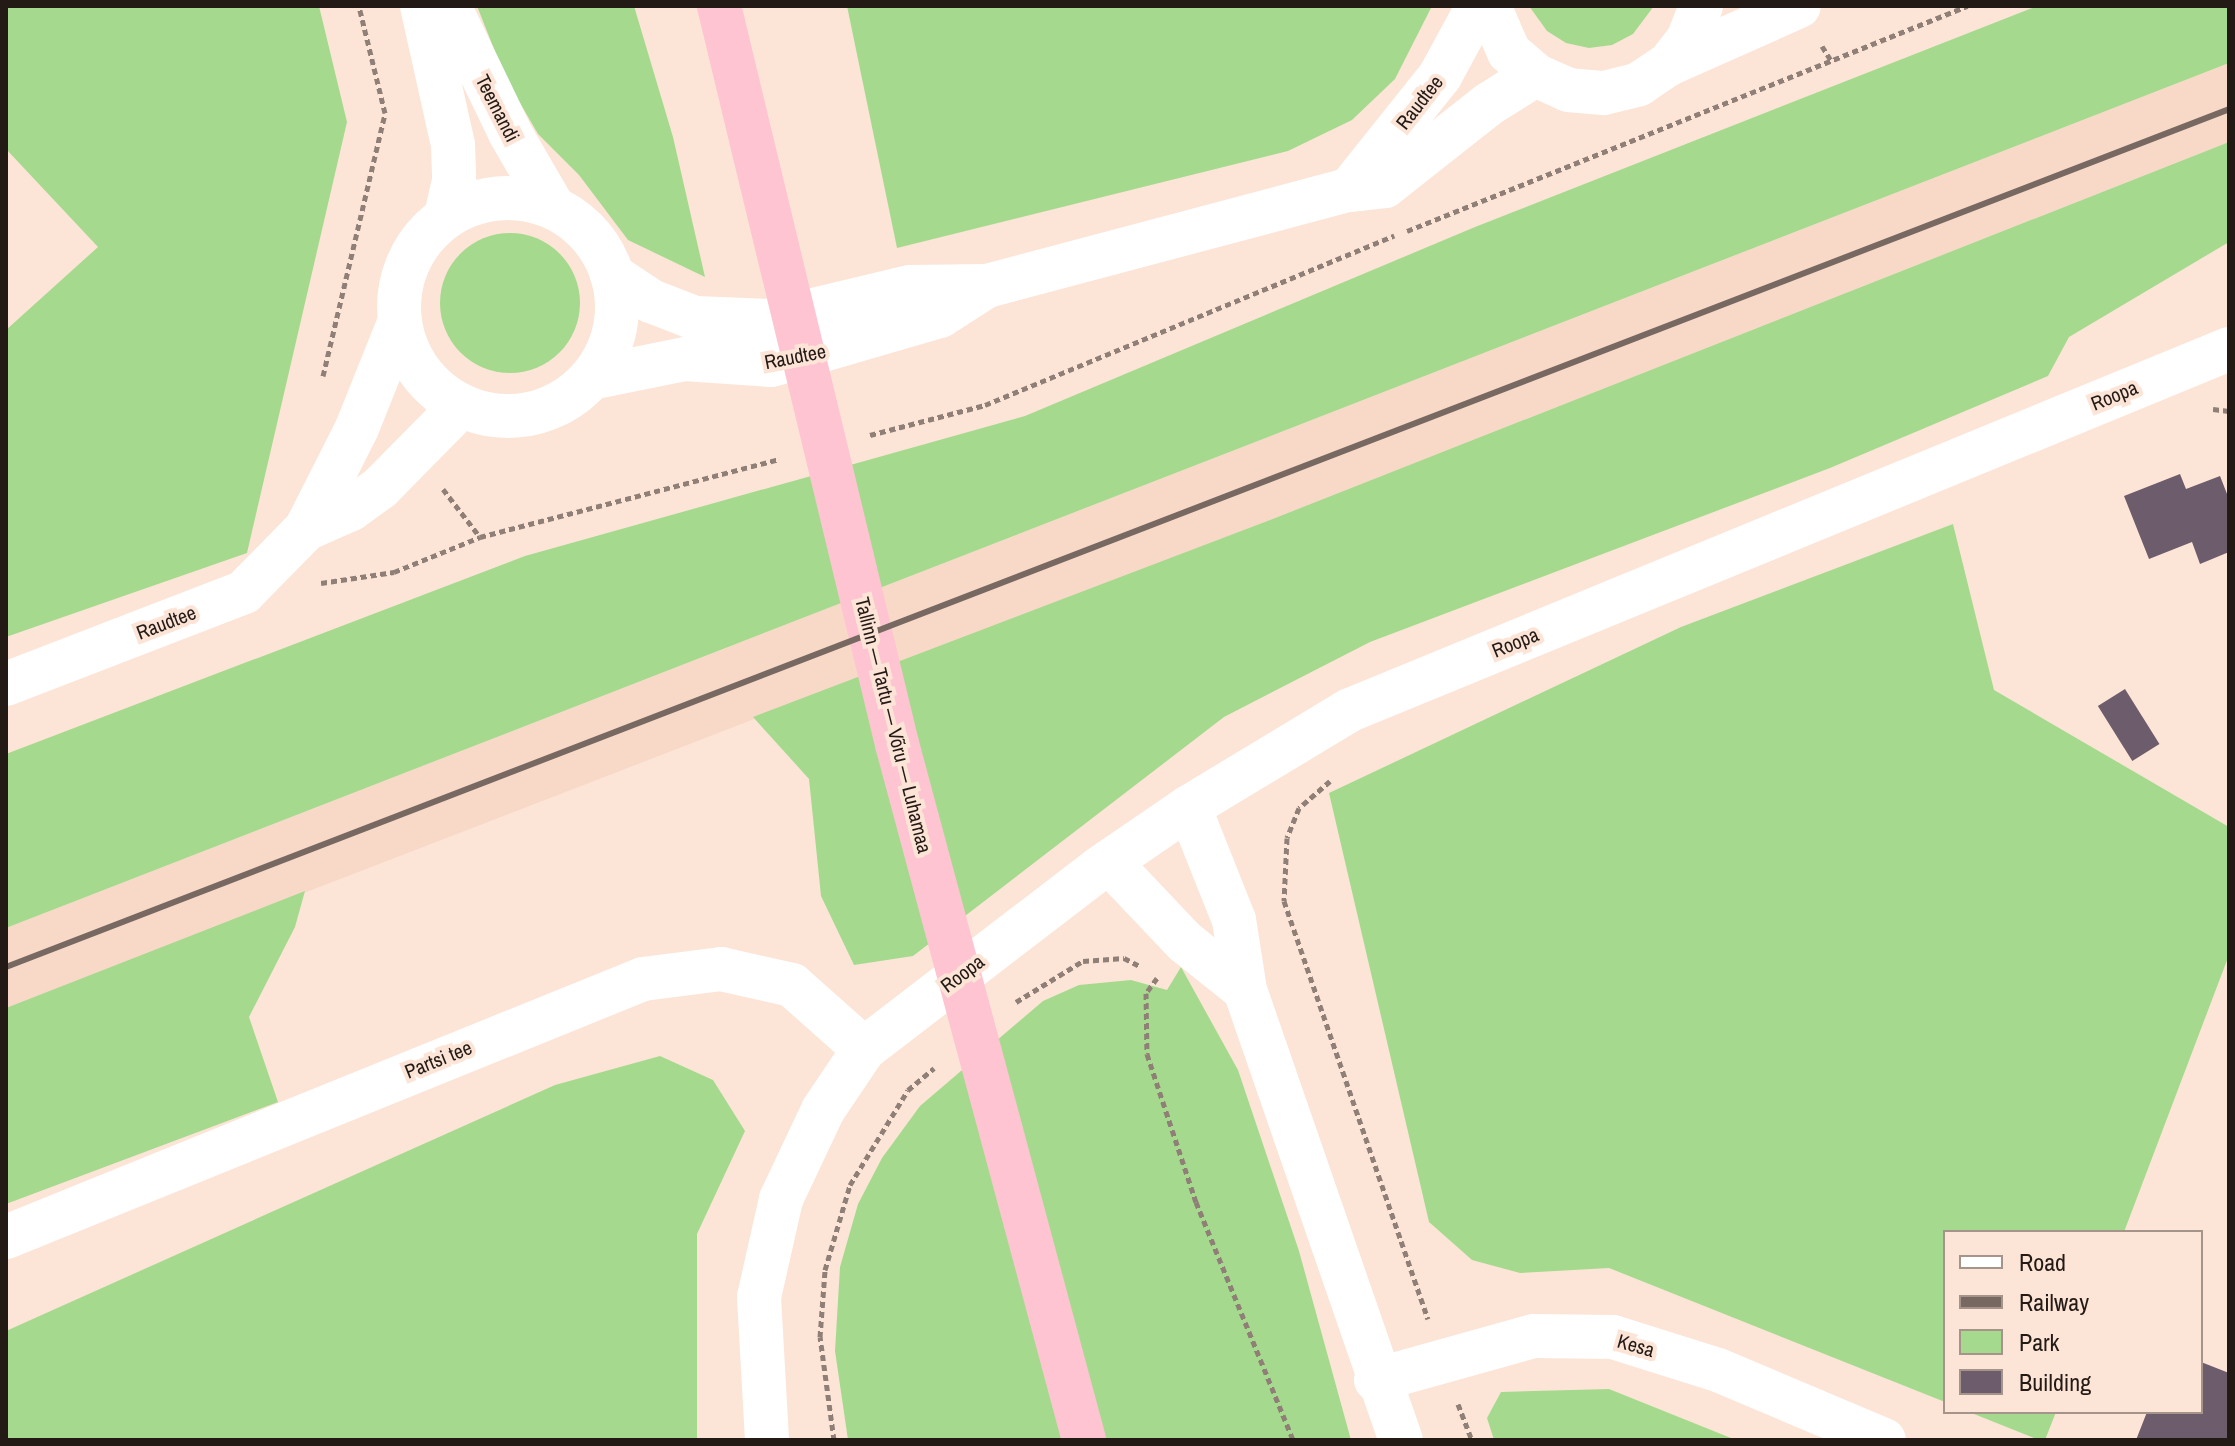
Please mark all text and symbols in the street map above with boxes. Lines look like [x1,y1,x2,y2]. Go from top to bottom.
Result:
street label: Teemandi [471,70,525,146]
street label: Raudtee [1390,70,1448,134]
street label: Raudtee [762,338,828,374]
street label: Roopa [2087,375,2141,415]
street label: Tallinn — Tartu — Võru — Luhamaa [851,594,937,856]
street label: Raudtee [133,600,199,644]
street label: Roopa [1488,622,1542,662]
street label: Roopa [935,949,989,997]
street label: Partsi tee [401,1035,475,1083]
legend [1943,1230,2203,1414]
text: Road [2019,1246,2066,1278]
text: Railway [2019,1286,2089,1318]
text: Park [2019,1326,2059,1358]
street label: Kesa [1615,1328,1657,1362]
text: Building [2019,1366,2091,1398]

